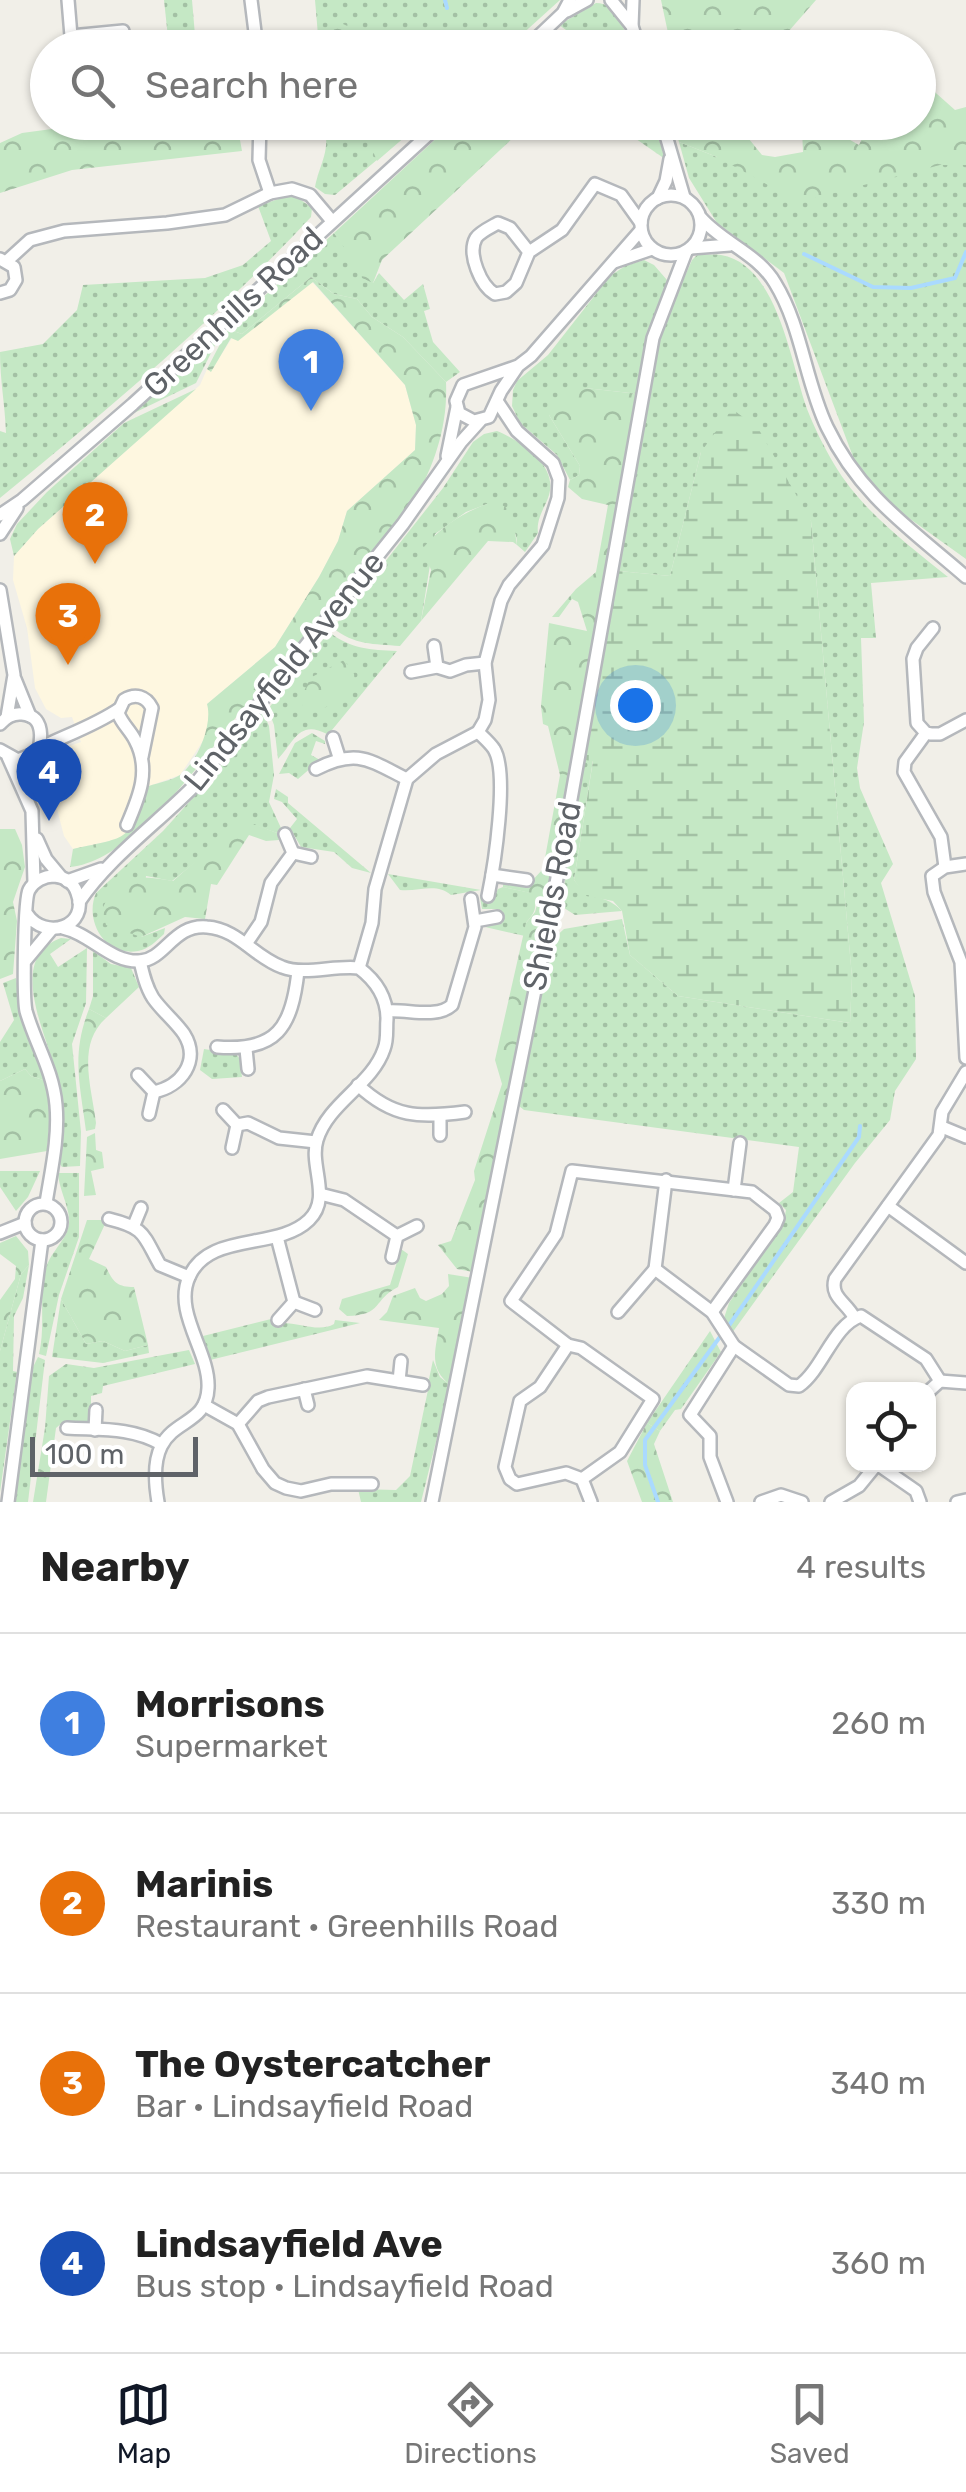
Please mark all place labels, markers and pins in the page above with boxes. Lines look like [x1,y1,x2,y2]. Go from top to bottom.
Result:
pin: 1 [278,328,344,411]
pin: 2 [62,482,128,564]
pin: 3 [36,582,100,665]
pin: 4 [17,738,82,821]

